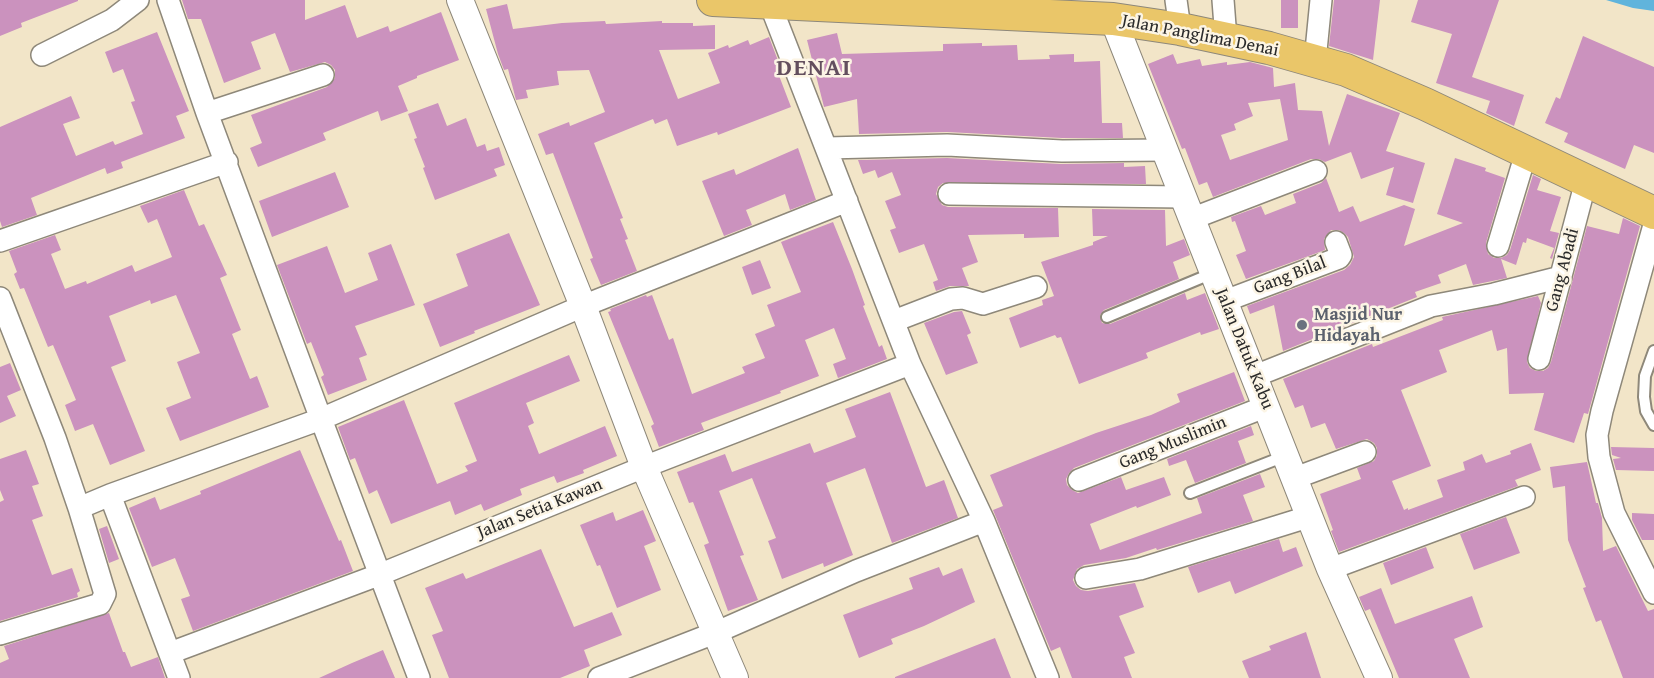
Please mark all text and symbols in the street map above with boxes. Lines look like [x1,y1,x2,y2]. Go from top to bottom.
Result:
street label: Jalan Panglima Denai [1120,10,1280,62]
district label: DENAI [776,55,852,83]
street label: Gang Abadi [1541,226,1585,314]
street label: Gang Bilal [1251,252,1329,300]
street label: Jalan Datuk Kabu [1210,285,1278,413]
place label: Masjid Nur Hidayah [1314,304,1402,346]
marker: Masjid Nur Hidayah [1295,318,1309,332]
street label: Gang Muslimin [1116,412,1230,474]
street label: Jalan Setia Kawan [474,474,606,544]

